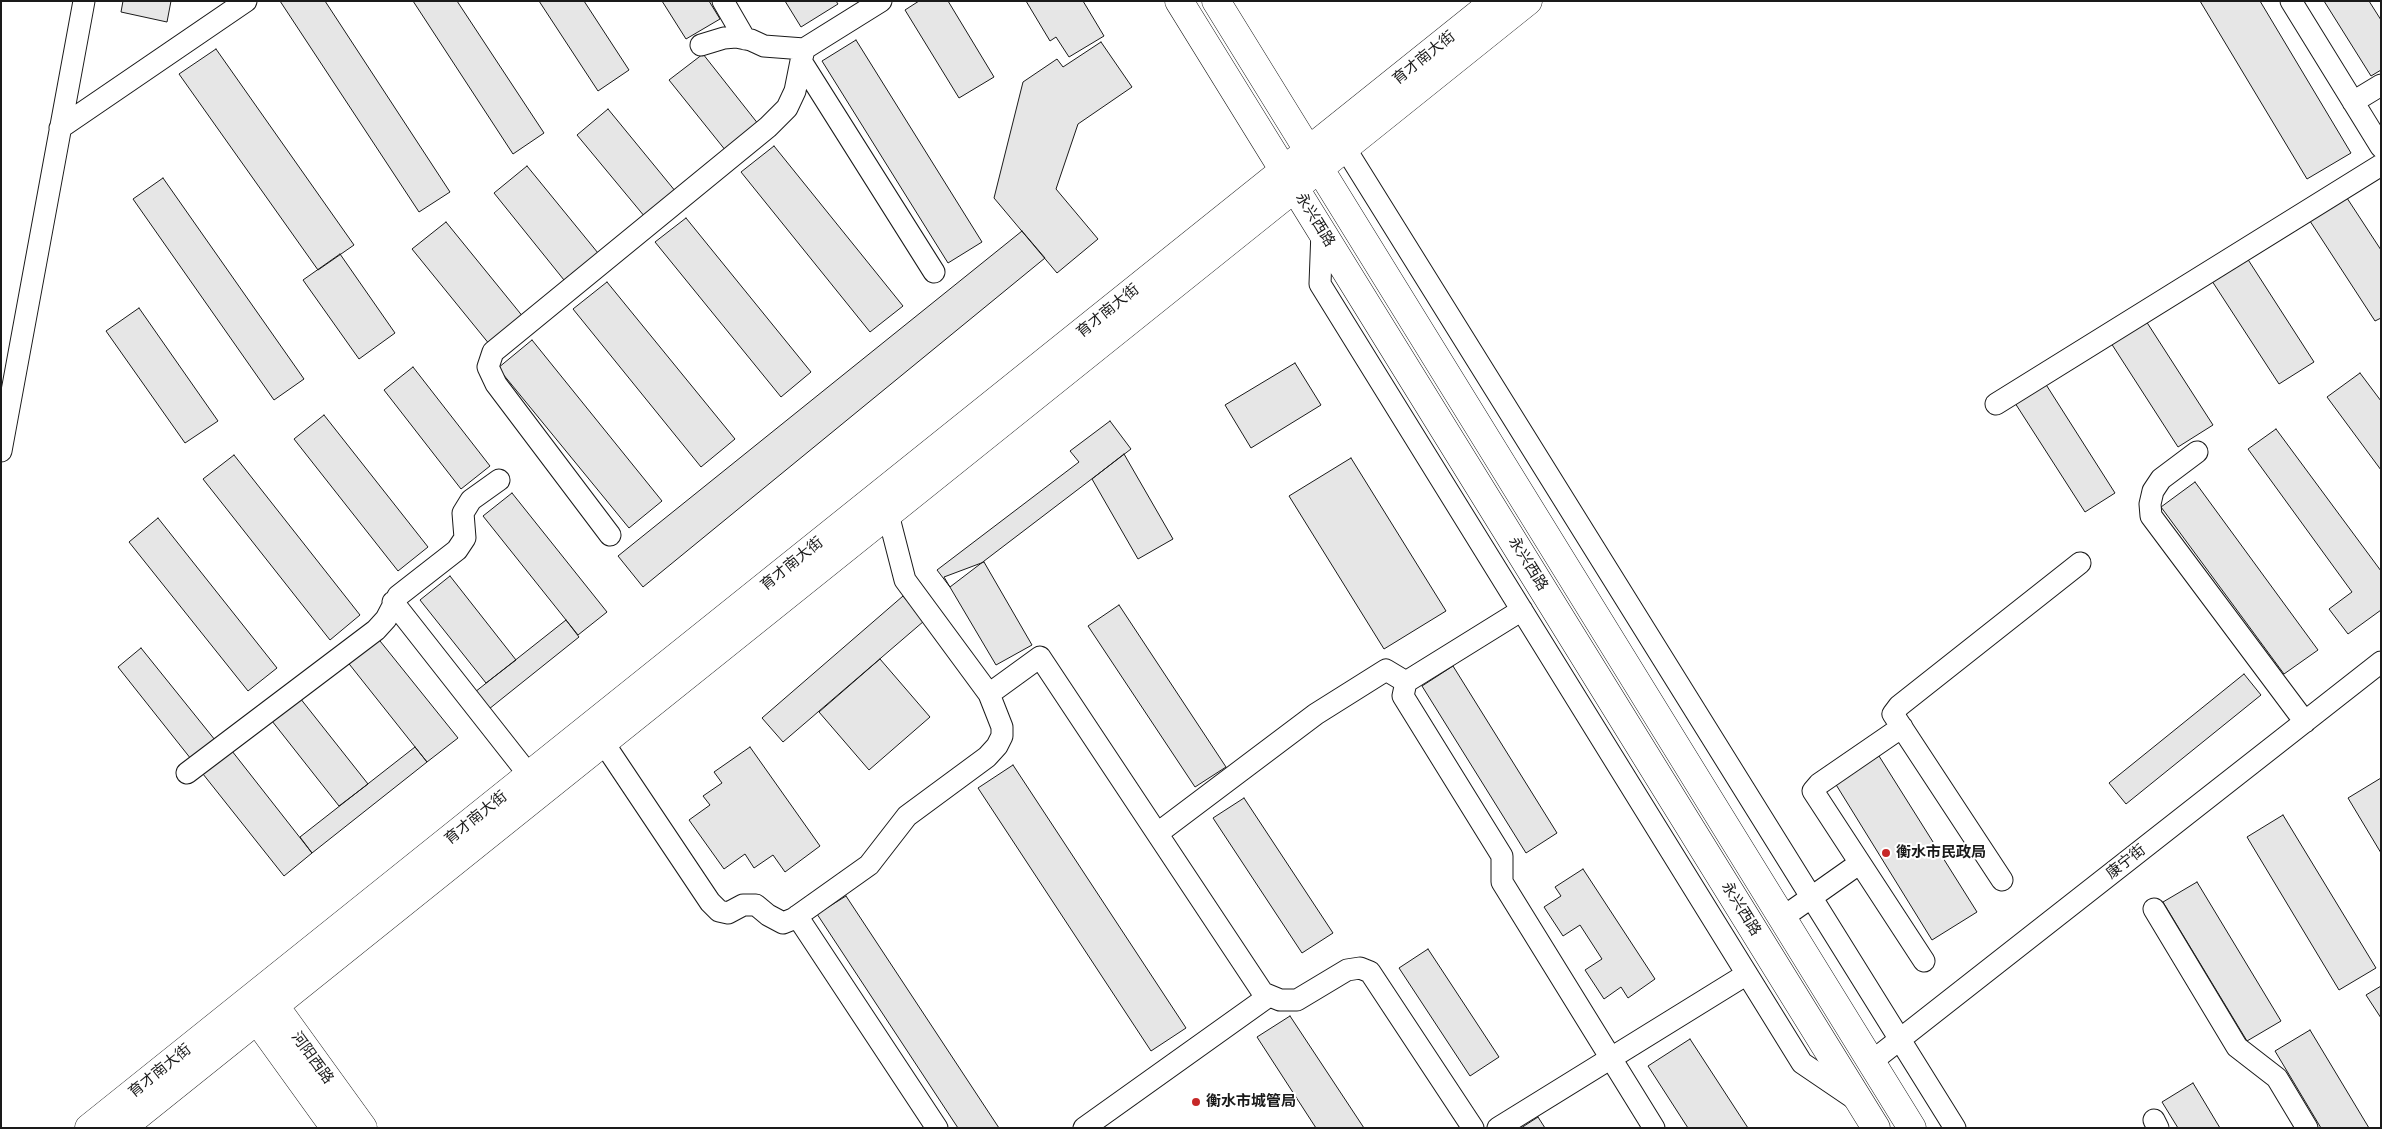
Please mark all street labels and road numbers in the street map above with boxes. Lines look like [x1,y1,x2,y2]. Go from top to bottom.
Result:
street label: 育才南大街 [1389,27,1459,89]
street label: 永兴西路 [1291,190,1339,250]
street label: 育才南大街 [1073,280,1143,342]
street label: 育才南大街 [757,533,827,595]
street label: 永兴西路 [1504,534,1552,594]
street label: 育才南大街 [441,787,511,849]
street label: 康宁街 [2103,841,2149,883]
street label: 永兴西路 [1717,879,1765,939]
street label: 河阳西路 [287,1028,337,1088]
street label: 育才南大街 [125,1040,195,1102]

